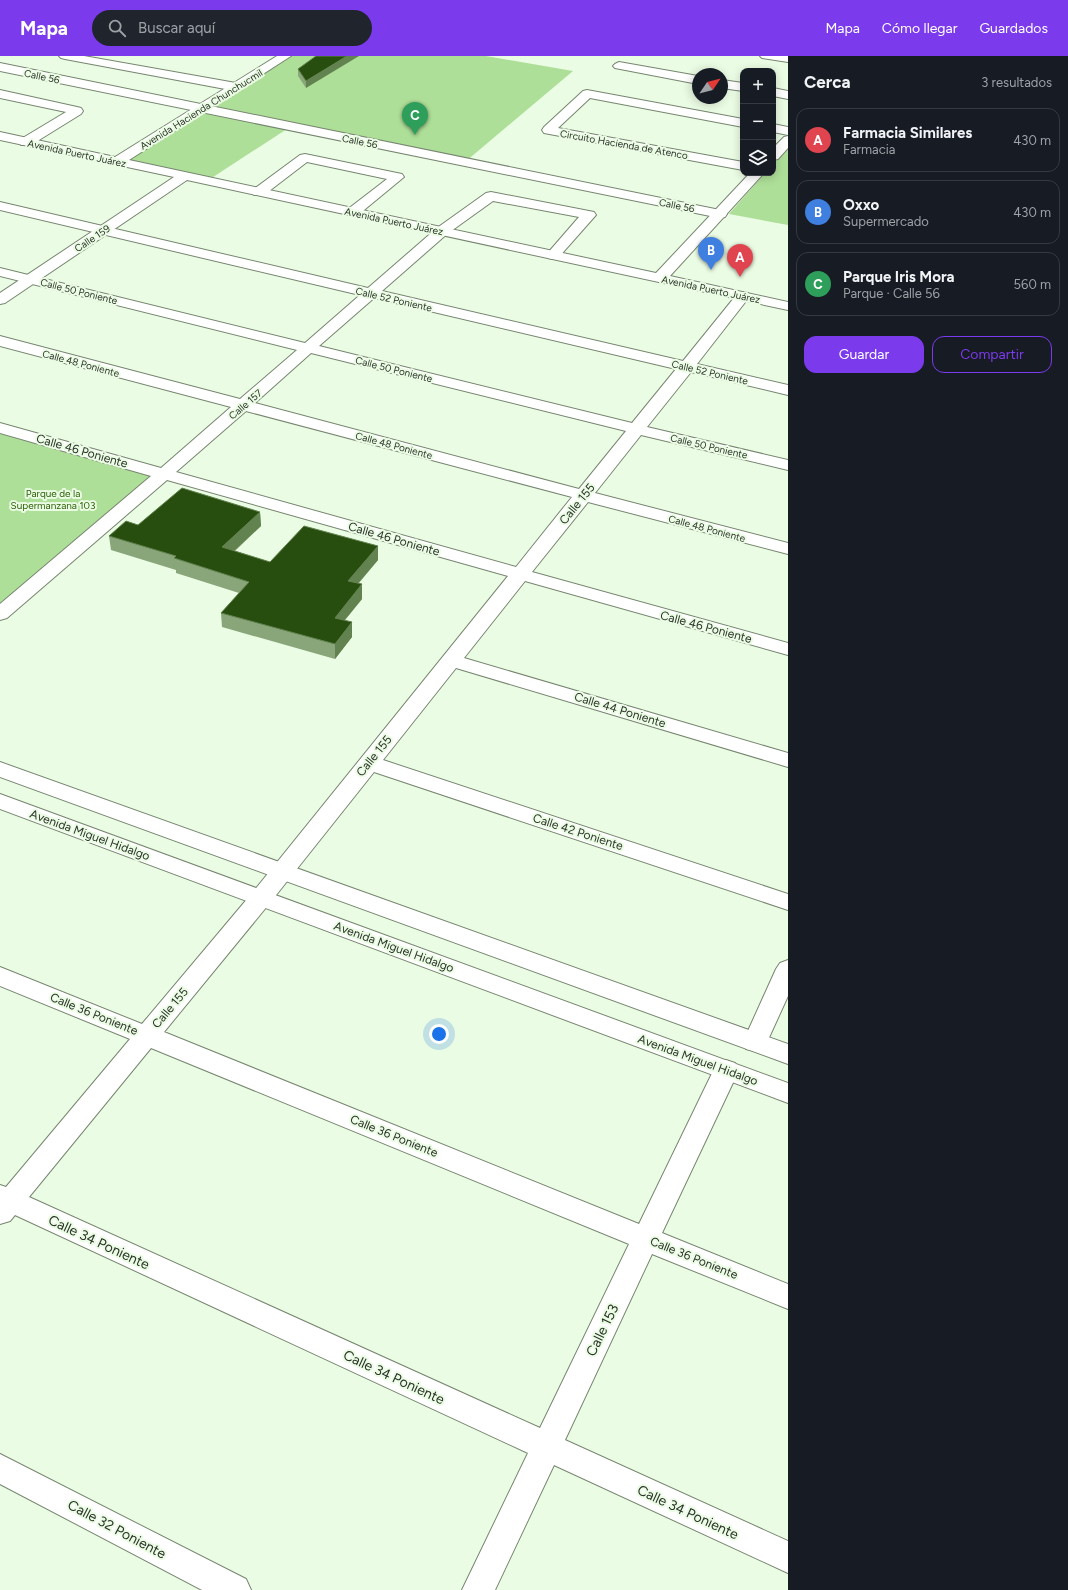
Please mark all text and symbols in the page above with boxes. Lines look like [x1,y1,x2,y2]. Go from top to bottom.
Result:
search box [92,10,372,46]
text: Mapa [20,17,68,40]
icon: search [106,17,128,39]
text: Buscar aquí [138,19,215,37]
text: Mapa [825,20,860,37]
text: Cómo llegar [882,20,957,37]
text: Guardados [979,20,1048,37]
street label: Calle 56 [23,66,61,87]
street label: Avenida Hacienda Chunchucmil [137,66,265,153]
north arrow [692,68,728,104]
map controls [740,68,776,176]
button: + [740,68,776,104]
text: Cerca [804,72,851,92]
text: 3 resultados [981,75,1052,90]
pin: C [402,102,428,135]
button: − [740,104,776,140]
text: Farmacia Similares [843,124,972,142]
street label: Circuito Hacienda de Atenco [559,127,689,162]
street label: Calle 56 [341,132,379,151]
text: A [813,133,823,148]
text: 430 m [1013,133,1051,148]
street label: Avenida Puerto Juárez [26,137,127,170]
button: layers [740,140,776,176]
text: Farmacia [843,142,895,157]
street label: Calle 56 [658,196,696,215]
text: Oxxo [843,196,879,214]
street label: Avenida Puerto Juárez [343,205,444,238]
text: B [814,205,822,220]
text: 430 m [1013,205,1051,220]
text: Supermercado [843,214,929,229]
street label: Calle 159 [72,222,113,255]
pin: B [698,237,724,270]
pin: A [727,244,753,277]
text: Parque Iris Mora [843,268,955,286]
street label: Avenida Puerto Juárez [660,273,761,306]
street label: Calle 50 Poniente [39,276,119,307]
text: C [813,277,823,292]
text: 560 m [1014,277,1051,292]
street label: Calle 52 Poniente [354,284,434,315]
text: Parque · Calle 56 [843,286,940,301]
button: Guardar [804,336,924,373]
button: Compartir [932,336,1052,373]
street label: Calle 48 Poniente [41,347,121,380]
street label: Calle 50 Poniente [354,354,434,385]
street label: Calle 52 Poniente [670,357,750,388]
street label: Calle 157 [226,386,265,422]
street label: Calle 48 Poniente [354,429,434,462]
street label: Calle 46 Poniente [35,431,130,471]
street label: Calle 50 Poniente [669,431,749,462]
street label: Calle 155 [556,481,598,527]
park label: Parque de la Supermanzana 103 [11,487,95,512]
street label: Calle 48 Poniente [667,512,747,545]
street label: Calle 46 Poniente [347,519,442,559]
street label: Calle 46 Poniente [659,608,754,646]
street label: Calle 44 Poniente [573,689,668,731]
street label: Calle 155 [353,733,395,779]
street label: Avenida Miguel Hidalgo [28,807,152,863]
street label: Calle 42 Poniente [531,811,625,853]
street label: Avenida Miguel Hidalgo [332,919,456,975]
street label: Calle 155 [149,985,191,1031]
street label: Calle 36 Poniente [48,990,140,1038]
your location [429,1024,449,1044]
street label: Avenida Miguel Hidalgo [636,1032,760,1088]
street label: Calle 36 Poniente [348,1112,440,1160]
street label: Calle 34 Poniente [45,1212,152,1273]
street label: Calle 36 Poniente [648,1234,740,1282]
street label: Calle 153 [583,1301,622,1359]
street label: Calle 34 Poniente [340,1347,447,1408]
street label: Calle 34 Poniente [634,1482,741,1543]
street label: Calle 32 Poniente [65,1496,169,1563]

